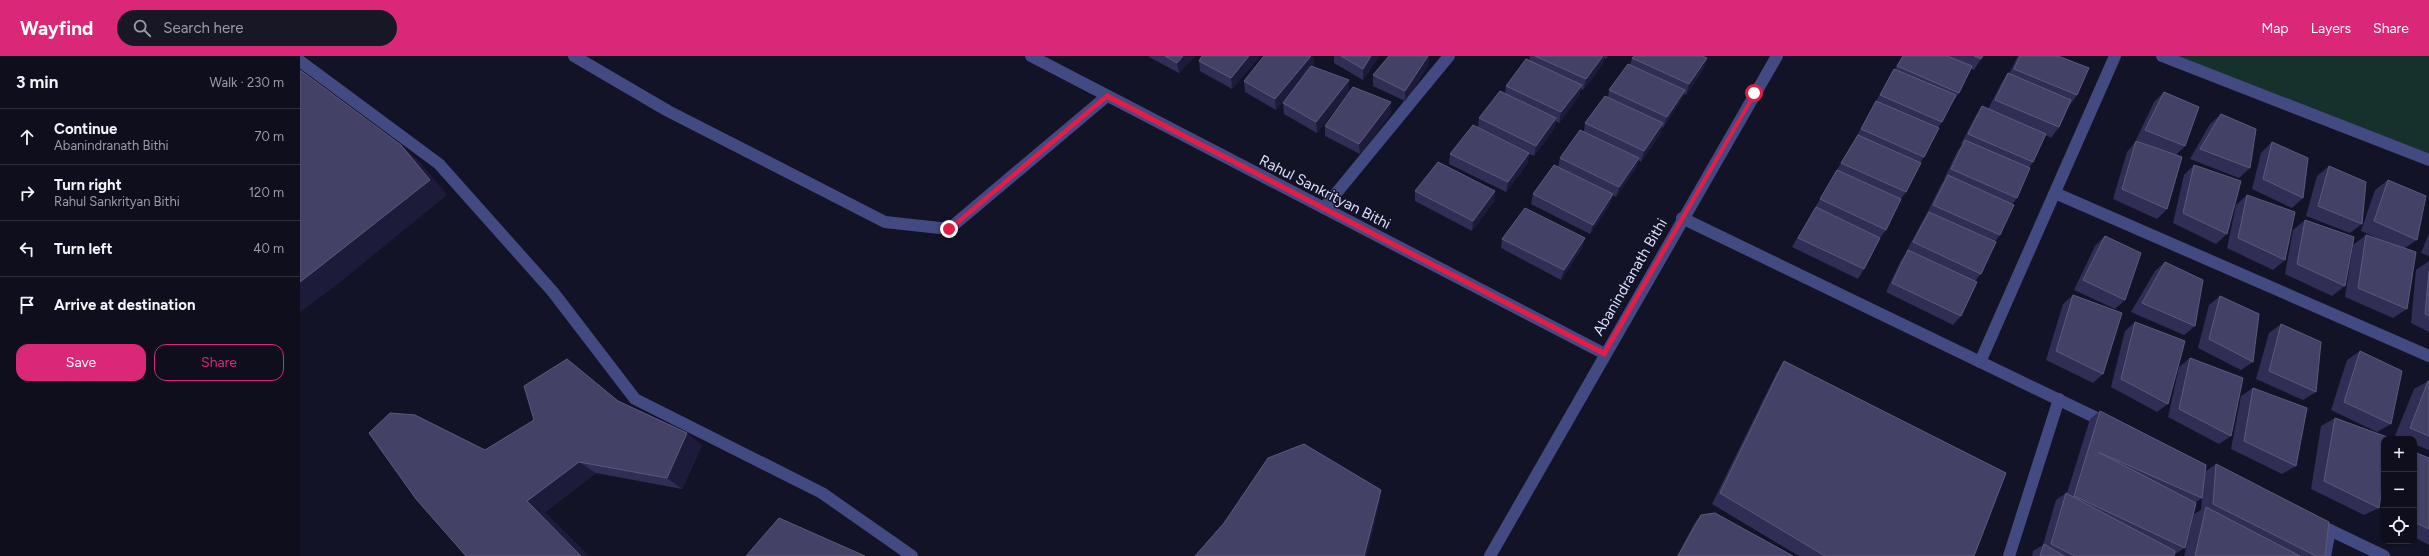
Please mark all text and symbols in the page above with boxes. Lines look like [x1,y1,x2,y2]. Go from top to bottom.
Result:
search box [117,10,397,46]
text: Wayfind [20,17,93,40]
icon: search [131,17,153,39]
text: Search here [163,19,243,37]
text: Map [2261,20,2289,37]
text: Layers [2311,20,2351,37]
text: Share [2373,20,2409,37]
text: 3 min [16,72,58,92]
text: Walk · 230 m [210,75,284,90]
route start [1745,84,1763,102]
text: Continue [54,120,117,138]
icon: ahead [16,126,38,148]
text: 70 m [254,129,284,144]
text: Abanindranath Bithi [54,138,169,153]
street label: Rahul Sankrityan Bithi [1256,151,1394,233]
text: Turn right [54,176,122,194]
icon: right [16,182,38,204]
text: 120 m [249,185,284,200]
text: Rahul Sankrityan Bithi [54,194,180,209]
street label: Abanindranath Bithi [1589,215,1671,339]
route end [940,220,958,238]
icon: left [16,238,38,260]
text: Turn left [54,240,112,258]
text: 40 m [253,241,284,256]
icon: arrive [16,294,38,316]
text: Arrive at destination [54,296,195,314]
button: Save [16,344,146,381]
button: Share [154,344,284,381]
map controls [2381,436,2417,544]
button: + [2381,436,2417,472]
button: − [2381,472,2417,508]
button: locate [2381,508,2417,544]

